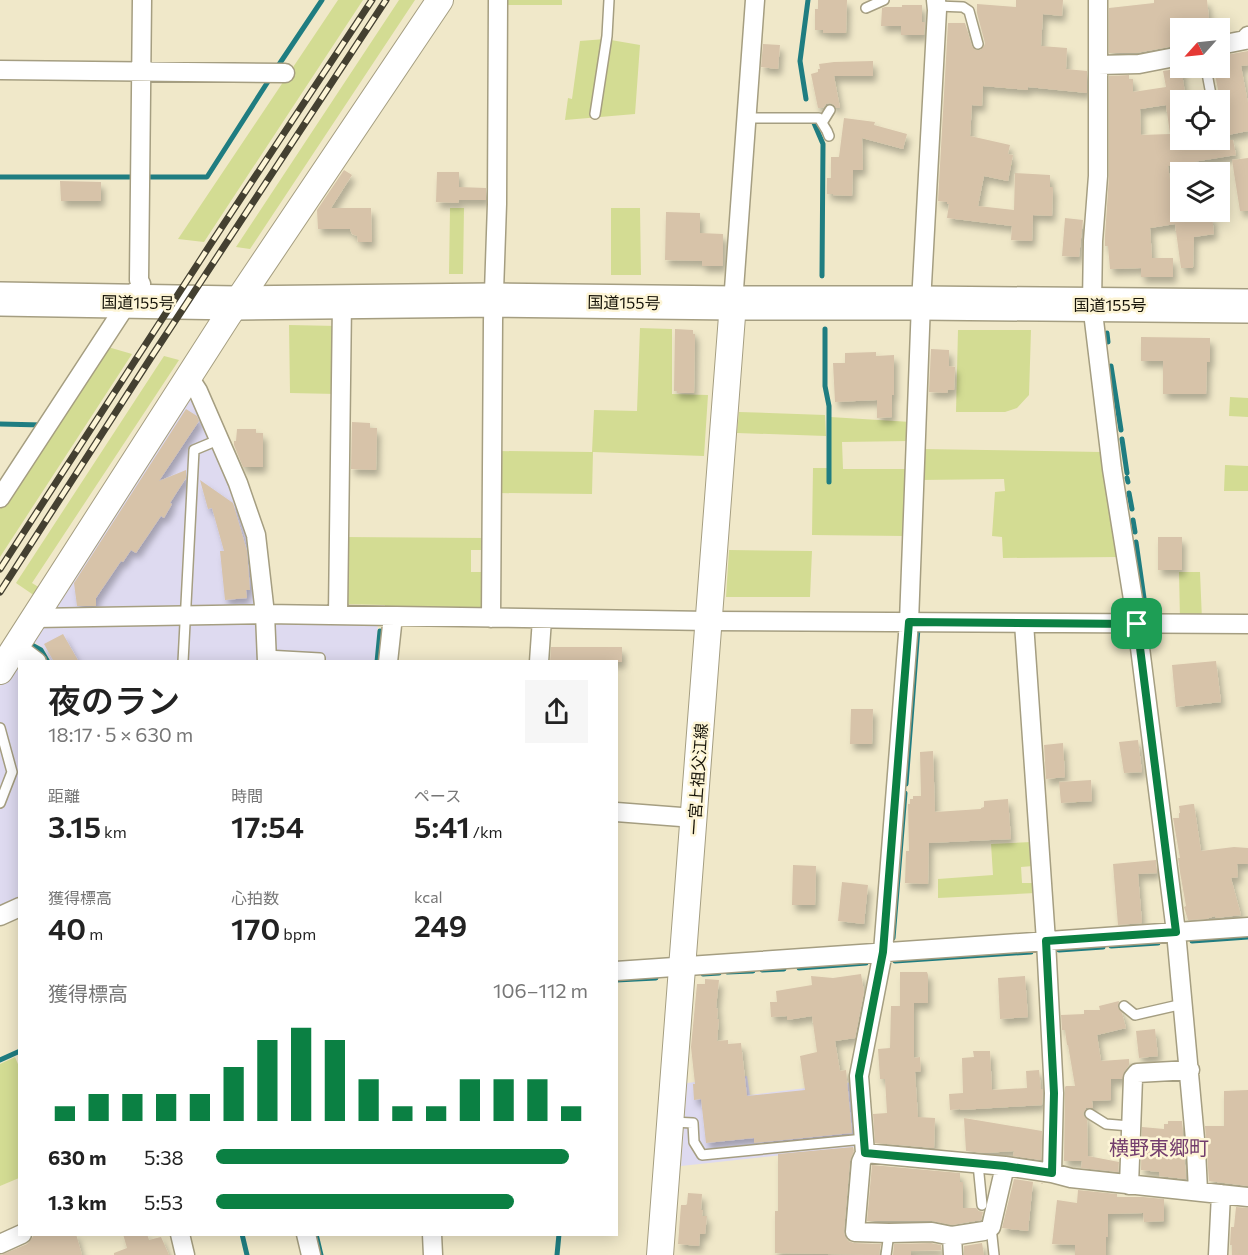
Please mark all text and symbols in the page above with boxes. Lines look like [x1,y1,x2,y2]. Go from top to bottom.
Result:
north arrow [1170,18,1230,78]
map controls [1170,18,1230,222]
button: locate [1170,90,1230,150]
button: layers [1170,162,1230,222]
street label: 国道155号 [101,292,175,312]
street label: 国道155号 [587,292,661,312]
street label: 国道155号 [1073,295,1147,314]
pin [1111,598,1162,649]
icon: arrive [1120,607,1153,640]
text: 夜のラン [48,679,180,720]
button: share [525,680,588,743]
text: 18:17 · 5 × 630 m [48,722,193,746]
street label: 一宮上祖父江線 [684,722,710,836]
text: 距離 [48,786,80,805]
text: 時間 [231,786,263,805]
text: ペース [414,786,461,805]
text: 3.15 [48,807,101,844]
text: 17:54 [231,807,304,844]
text: 5:41 [414,807,470,844]
text: km [101,822,127,841]
text: /km [470,822,503,841]
text: kcal [414,887,443,906]
text: 獲得標高 [48,888,112,907]
text: 心拍数 [231,888,279,907]
text: 249 [414,906,467,943]
text: 40 [48,909,86,946]
text: 170 [231,909,280,946]
text: m [86,924,103,943]
text: bpm [280,924,316,943]
text: 106–112 m [493,978,588,1002]
text: 獲得標高 [48,981,128,1005]
district label: 横野東郷町 [1109,1135,1209,1159]
text: 630 m [48,1145,106,1169]
text: 5:38 [144,1145,184,1169]
text: 1.3 km [48,1190,107,1214]
text: 5:53 [144,1190,183,1214]

